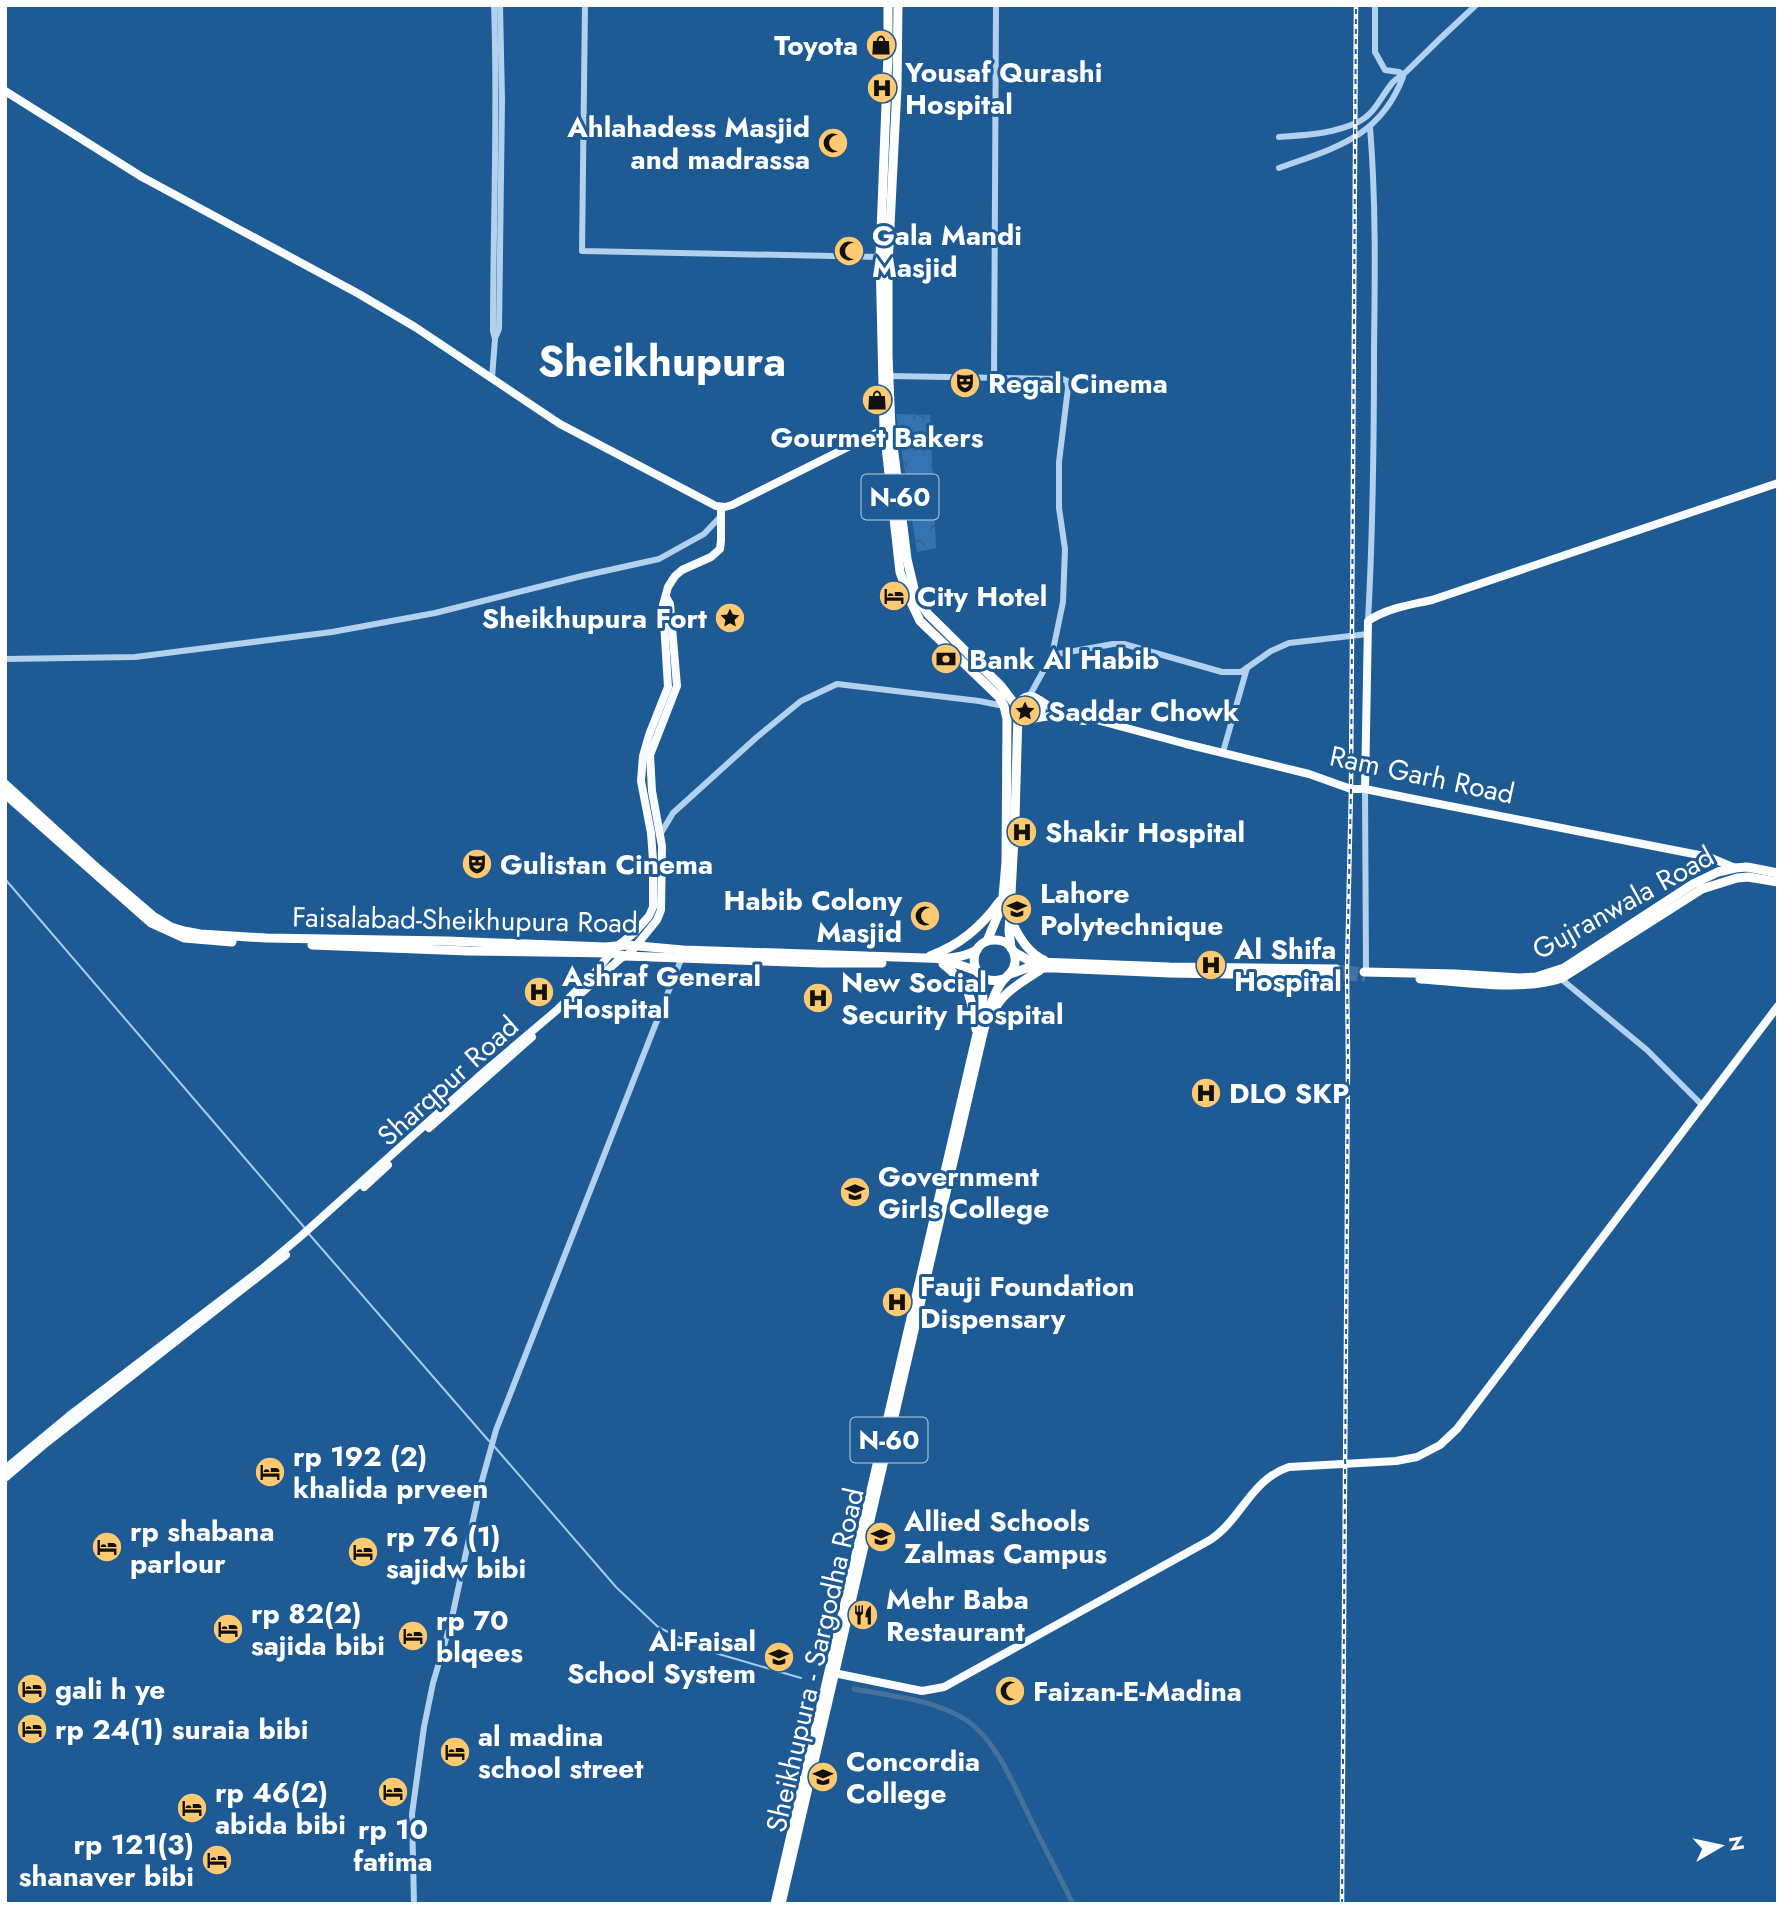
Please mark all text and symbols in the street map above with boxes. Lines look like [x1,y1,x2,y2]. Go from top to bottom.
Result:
place label: Toyota [774,25,858,66]
shop icon: Toyota [864,28,898,62]
place label: Yousaf Qurashi Hospital [904,52,1103,125]
hospital icon: Yousaf Qurashi Hospital [865,71,899,105]
place label: Ahlahadess Masjid and madrassa [566,107,810,180]
mosque icon: Ahlahadess Masjid and madrassa [816,126,850,160]
place label: Gala Mandi Masjid [872,215,1022,288]
mosque icon: Gala Mandi Masjid [832,234,866,268]
district label: Sheikhupura [538,331,786,392]
place label: Regal Cinema [988,363,1168,404]
theatre icon: Regal Cinema [948,366,982,400]
shop icon: Gourmet Bakers [860,383,894,417]
place label: Gourmet Bakers [771,417,984,458]
road number: N-60 [862,475,939,520]
place label: City Hotel [917,576,1047,617]
hotel icon: City Hotel [877,579,911,613]
place label: Sheikhupura Fort [482,598,707,639]
place icon: Sheikhupura Fort [713,601,747,635]
place label: Bank Al Habib [969,639,1159,680]
bank icon: Bank Al Habib [929,642,963,676]
place label: Saddar Chowk [1048,691,1239,732]
place icon: Saddar Chowk [1008,694,1042,728]
street label: Ram Garh Road [1326,735,1518,815]
place label: Shakir Hospital [1045,812,1245,853]
hospital icon: Shakir Hospital [1005,815,1039,849]
street label: Gujranwala Road [1525,836,1721,970]
place label: Gulistan Cinema [500,844,713,885]
theatre icon: Gulistan Cinema [460,847,494,881]
place label: Lahore Polytechnique [1040,873,1223,946]
place label: Habib Colony Masjid [723,880,902,953]
school or university icon: Lahore Polytechnique [1000,892,1034,926]
street label: Faisalabad-Sheikhupura Road [292,896,638,944]
mosque icon: Habib Colony Masjid [908,899,942,933]
place label: Al Shifa Hospital [1233,929,1342,1002]
hospital icon: Al Shifa Hospital [1194,948,1228,982]
place label: Ashraf General Hospital [561,956,761,1029]
place label: New Social Security Hospital [841,962,1063,1035]
hospital icon: Ashraf General Hospital [522,975,556,1009]
hospital icon: New Social Security Hospital [801,981,835,1015]
street label: Sharqpur Road [368,1006,528,1156]
place label: DLO SKP [1229,1073,1349,1114]
hospital icon: DLO SKP [1189,1076,1223,1110]
place label: Government Girls College [878,1156,1049,1229]
school or university icon: Government Girls College [838,1175,872,1209]
place label: Fauji Foundation Dispensary [920,1266,1135,1339]
hospital icon: Fauji Foundation Dispensary [880,1285,914,1319]
road number: N-60 [850,1418,928,1462]
place label: rp 192 (2) khalida prveen [293,1436,488,1509]
hotel icon: rp 192 (2) khalida prveen [253,1455,287,1489]
street label: Sheikhupura - Sargodha Road [755,1484,875,1836]
place label: Allied Schools Zalmas Campus [903,1501,1107,1574]
place label: rp shabana parlour [130,1511,275,1584]
place label: rp 76 (1) sajidw bibi [386,1516,526,1589]
school or university icon: Allied Schools Zalmas Campus [864,1520,898,1554]
hotel icon: rp shabana parlour [90,1530,124,1564]
hotel icon: rp 76 (1) sajidw bibi [346,1535,380,1569]
place label: Mehr Baba Restaurant [886,1579,1029,1652]
place label: rp 82(2) sajida bibi [251,1593,385,1666]
restaurant icon: Mehr Baba Restaurant [846,1598,880,1632]
place label: rp 70 blqees [436,1600,523,1673]
hotel icon: rp 82(2) sajida bibi [211,1612,245,1646]
hotel icon: rp 70 blqees [396,1619,430,1653]
place label: Al-Faisal School System [567,1621,756,1694]
school or university icon: Al-Faisal School System [762,1640,796,1674]
place label: gali h ye [55,1669,165,1710]
place label: Faizan-E-Madina [1033,1671,1242,1712]
hotel icon: gali h ye [15,1672,49,1706]
mosque icon: Faizan-E-Madina [993,1674,1027,1708]
place label: rp 24(1) suraia bibi [55,1709,309,1750]
hotel icon: rp 24(1) suraia bibi [15,1712,49,1746]
place label: al madina school street [478,1716,643,1789]
hotel icon: al madina school street [438,1735,472,1769]
place label: Concordia College [846,1741,980,1814]
school or university icon: Concordia College [806,1760,840,1794]
place label: rp 46(2) abida bibi [215,1772,346,1845]
hotel icon: rp 10 fatima [376,1775,410,1809]
hotel icon: rp 46(2) abida bibi [175,1791,209,1825]
place label: rp 10 fatima [353,1809,433,1882]
north arrow [1685,1811,1755,1881]
place label: rp 121(3) shanaver bibi [19,1824,194,1897]
text: N [1722,1834,1751,1853]
hotel icon: rp 121(3) shanaver bibi [200,1843,234,1877]

